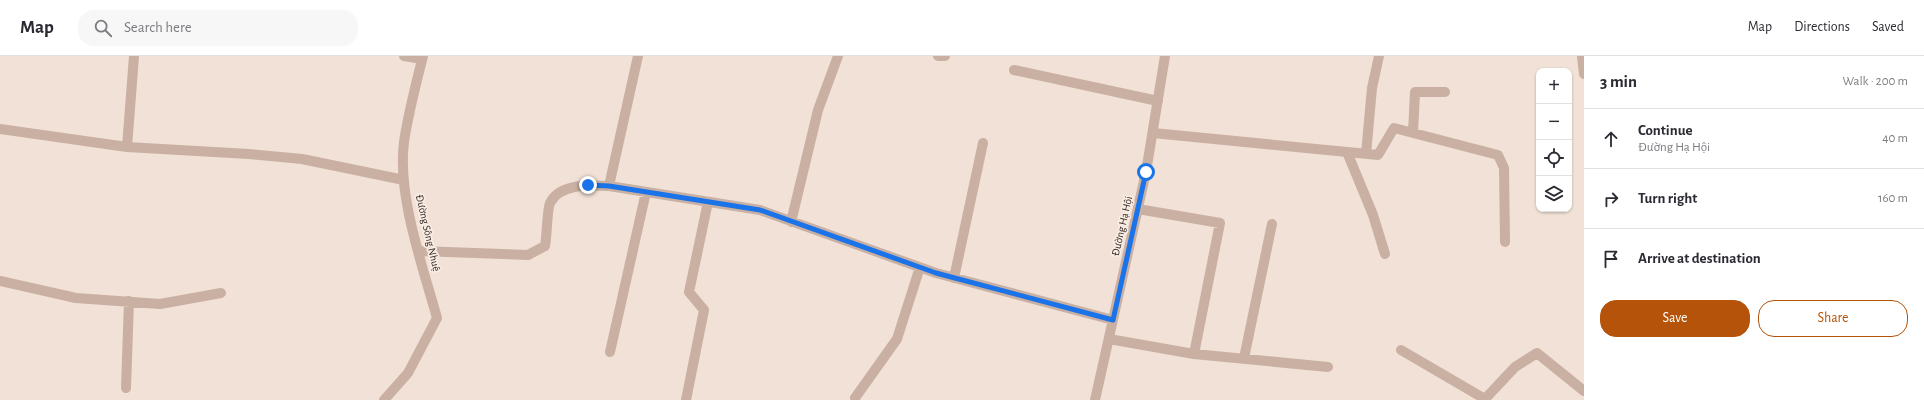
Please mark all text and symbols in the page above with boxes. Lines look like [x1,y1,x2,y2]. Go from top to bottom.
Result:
search box [78,10,358,46]
icon: search [92,17,114,39]
text: Map [20,18,54,37]
text: Search here [124,20,192,35]
text: Map [1748,20,1772,34]
text: Directions [1794,20,1850,34]
text: Saved [1872,20,1904,34]
map controls [1536,68,1572,212]
button: + [1536,68,1572,104]
text: 3 min [1600,73,1637,90]
text: Walk · 200 m [1842,75,1908,88]
button: − [1536,104,1572,140]
text: Continue [1638,123,1693,138]
icon: ahead [1600,128,1622,150]
text: 40 m [1882,132,1908,145]
button: locate [1536,140,1572,176]
text: Đường Hạ Hội [1638,141,1710,154]
route start [1137,163,1155,181]
route end [579,176,597,194]
button: layers [1536,176,1572,212]
icon: right [1600,188,1622,210]
text: Turn right [1638,191,1697,206]
text: 160 m [1878,192,1908,205]
street label: Đường Sông Nhuệ [414,194,442,272]
street label: Đường Hạ Hội [1110,195,1134,257]
icon: arrive [1600,248,1622,270]
text: Arrive at destination [1638,251,1761,266]
button: Save [1600,300,1750,337]
button: Share [1758,300,1908,337]

